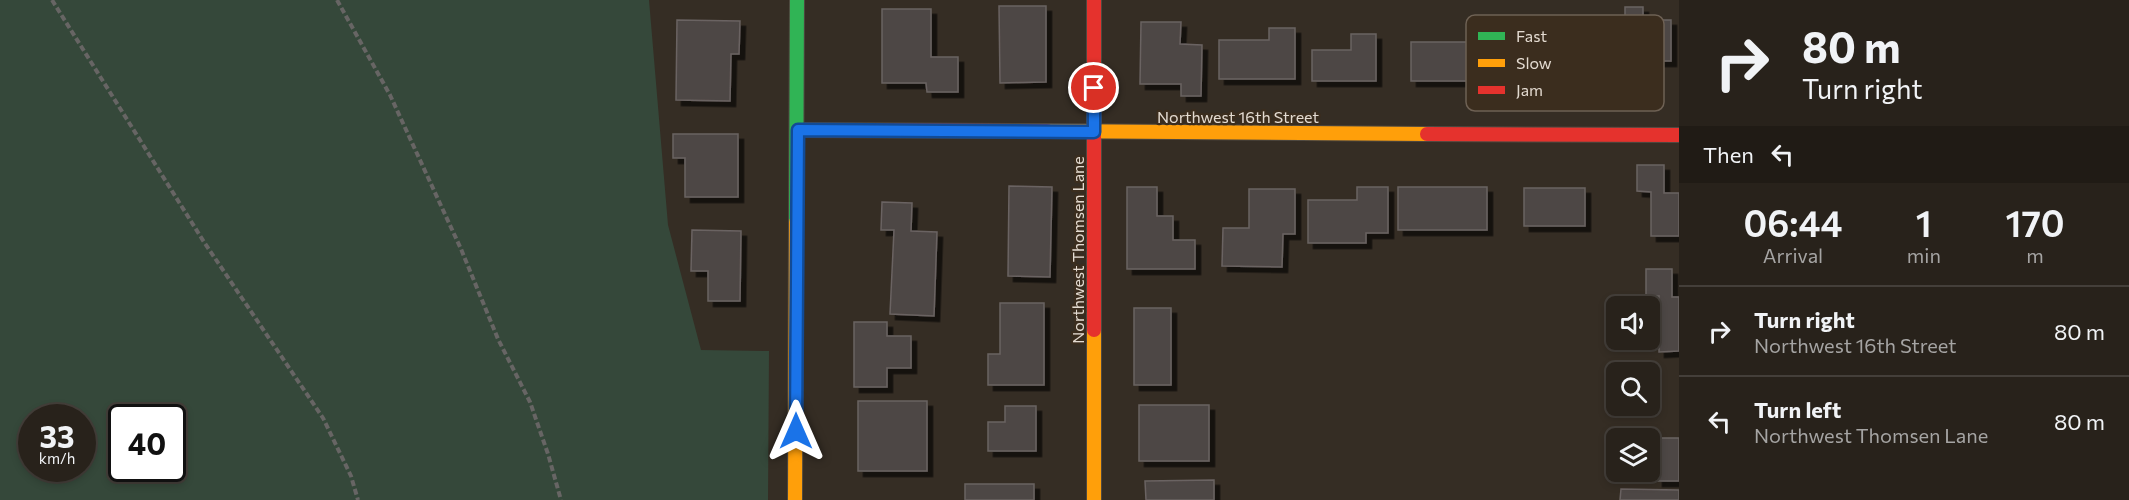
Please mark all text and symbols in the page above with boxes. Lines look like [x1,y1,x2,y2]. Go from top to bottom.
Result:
legend [1466,15,1664,111]
text: 80 m [1802,20,1901,72]
icon: right [1703,24,1781,102]
text: Fast [1516,26,1547,45]
text: Slow [1516,53,1552,72]
pin [1068,62,1119,113]
icon: arrive [1077,71,1110,104]
text: Turn right [1802,72,1922,105]
text: Jam [1516,80,1543,99]
street label: Northwest 16th Street [1157,107,1319,126]
icon: left [1766,138,1799,171]
text: Then [1703,141,1754,168]
street label: Northwest Thomsen Lane [1068,156,1087,344]
text: 06:44 [1743,200,1842,244]
text: 1 [1916,200,1932,244]
text: 170 [2005,200,2065,244]
text: Arrival [1763,243,1823,267]
text: min [1907,243,1941,267]
text: m [2026,243,2044,267]
map controls [1606,296,1660,482]
button: sound [1606,296,1660,350]
text: Turn right [1754,306,1855,333]
icon: right [1703,315,1736,348]
text: 80 m [2054,318,2105,345]
text: Northwest 16th Street [1754,333,1956,357]
button: search [1606,362,1660,416]
text: Turn left [1754,396,1841,423]
position arrow [764,399,828,463]
speed limit sign: 40 [108,404,186,482]
icon: left [1703,405,1736,438]
text: 80 m [2054,408,2105,435]
text: 33 [40,417,74,454]
text: Northwest Thomsen Lane [1754,423,1988,447]
button: layers [1606,428,1660,482]
text: km/h [39,449,75,467]

